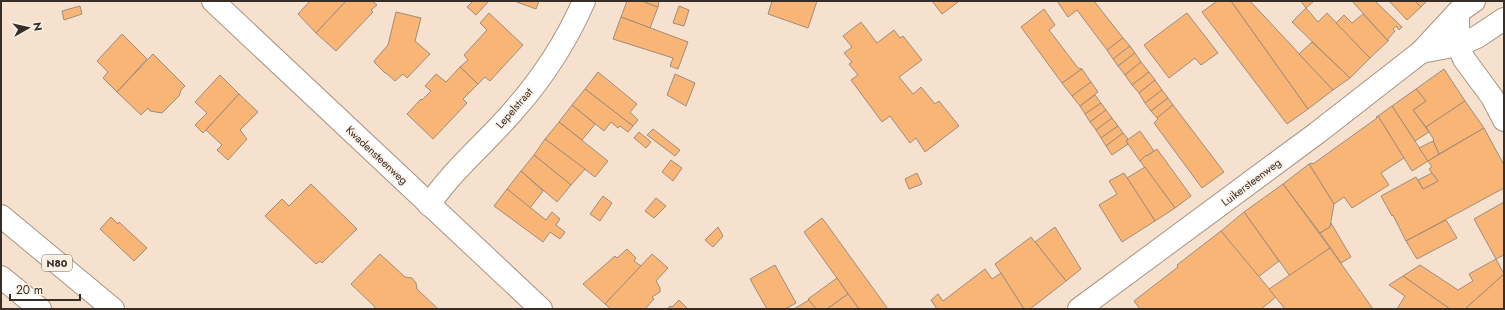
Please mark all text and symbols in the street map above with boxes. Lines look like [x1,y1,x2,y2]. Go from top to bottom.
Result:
north arrow [8,8,48,48]
text: N [29,21,46,32]
street label: Lepelstraat [492,84,536,132]
street label: Kwadensteenweg [342,122,412,188]
street label: Luikersteenweg [1218,154,1284,210]
road number: N80 [42,255,72,271]
scale bar [10,276,80,302]
text: 20 m [16,281,43,299]

